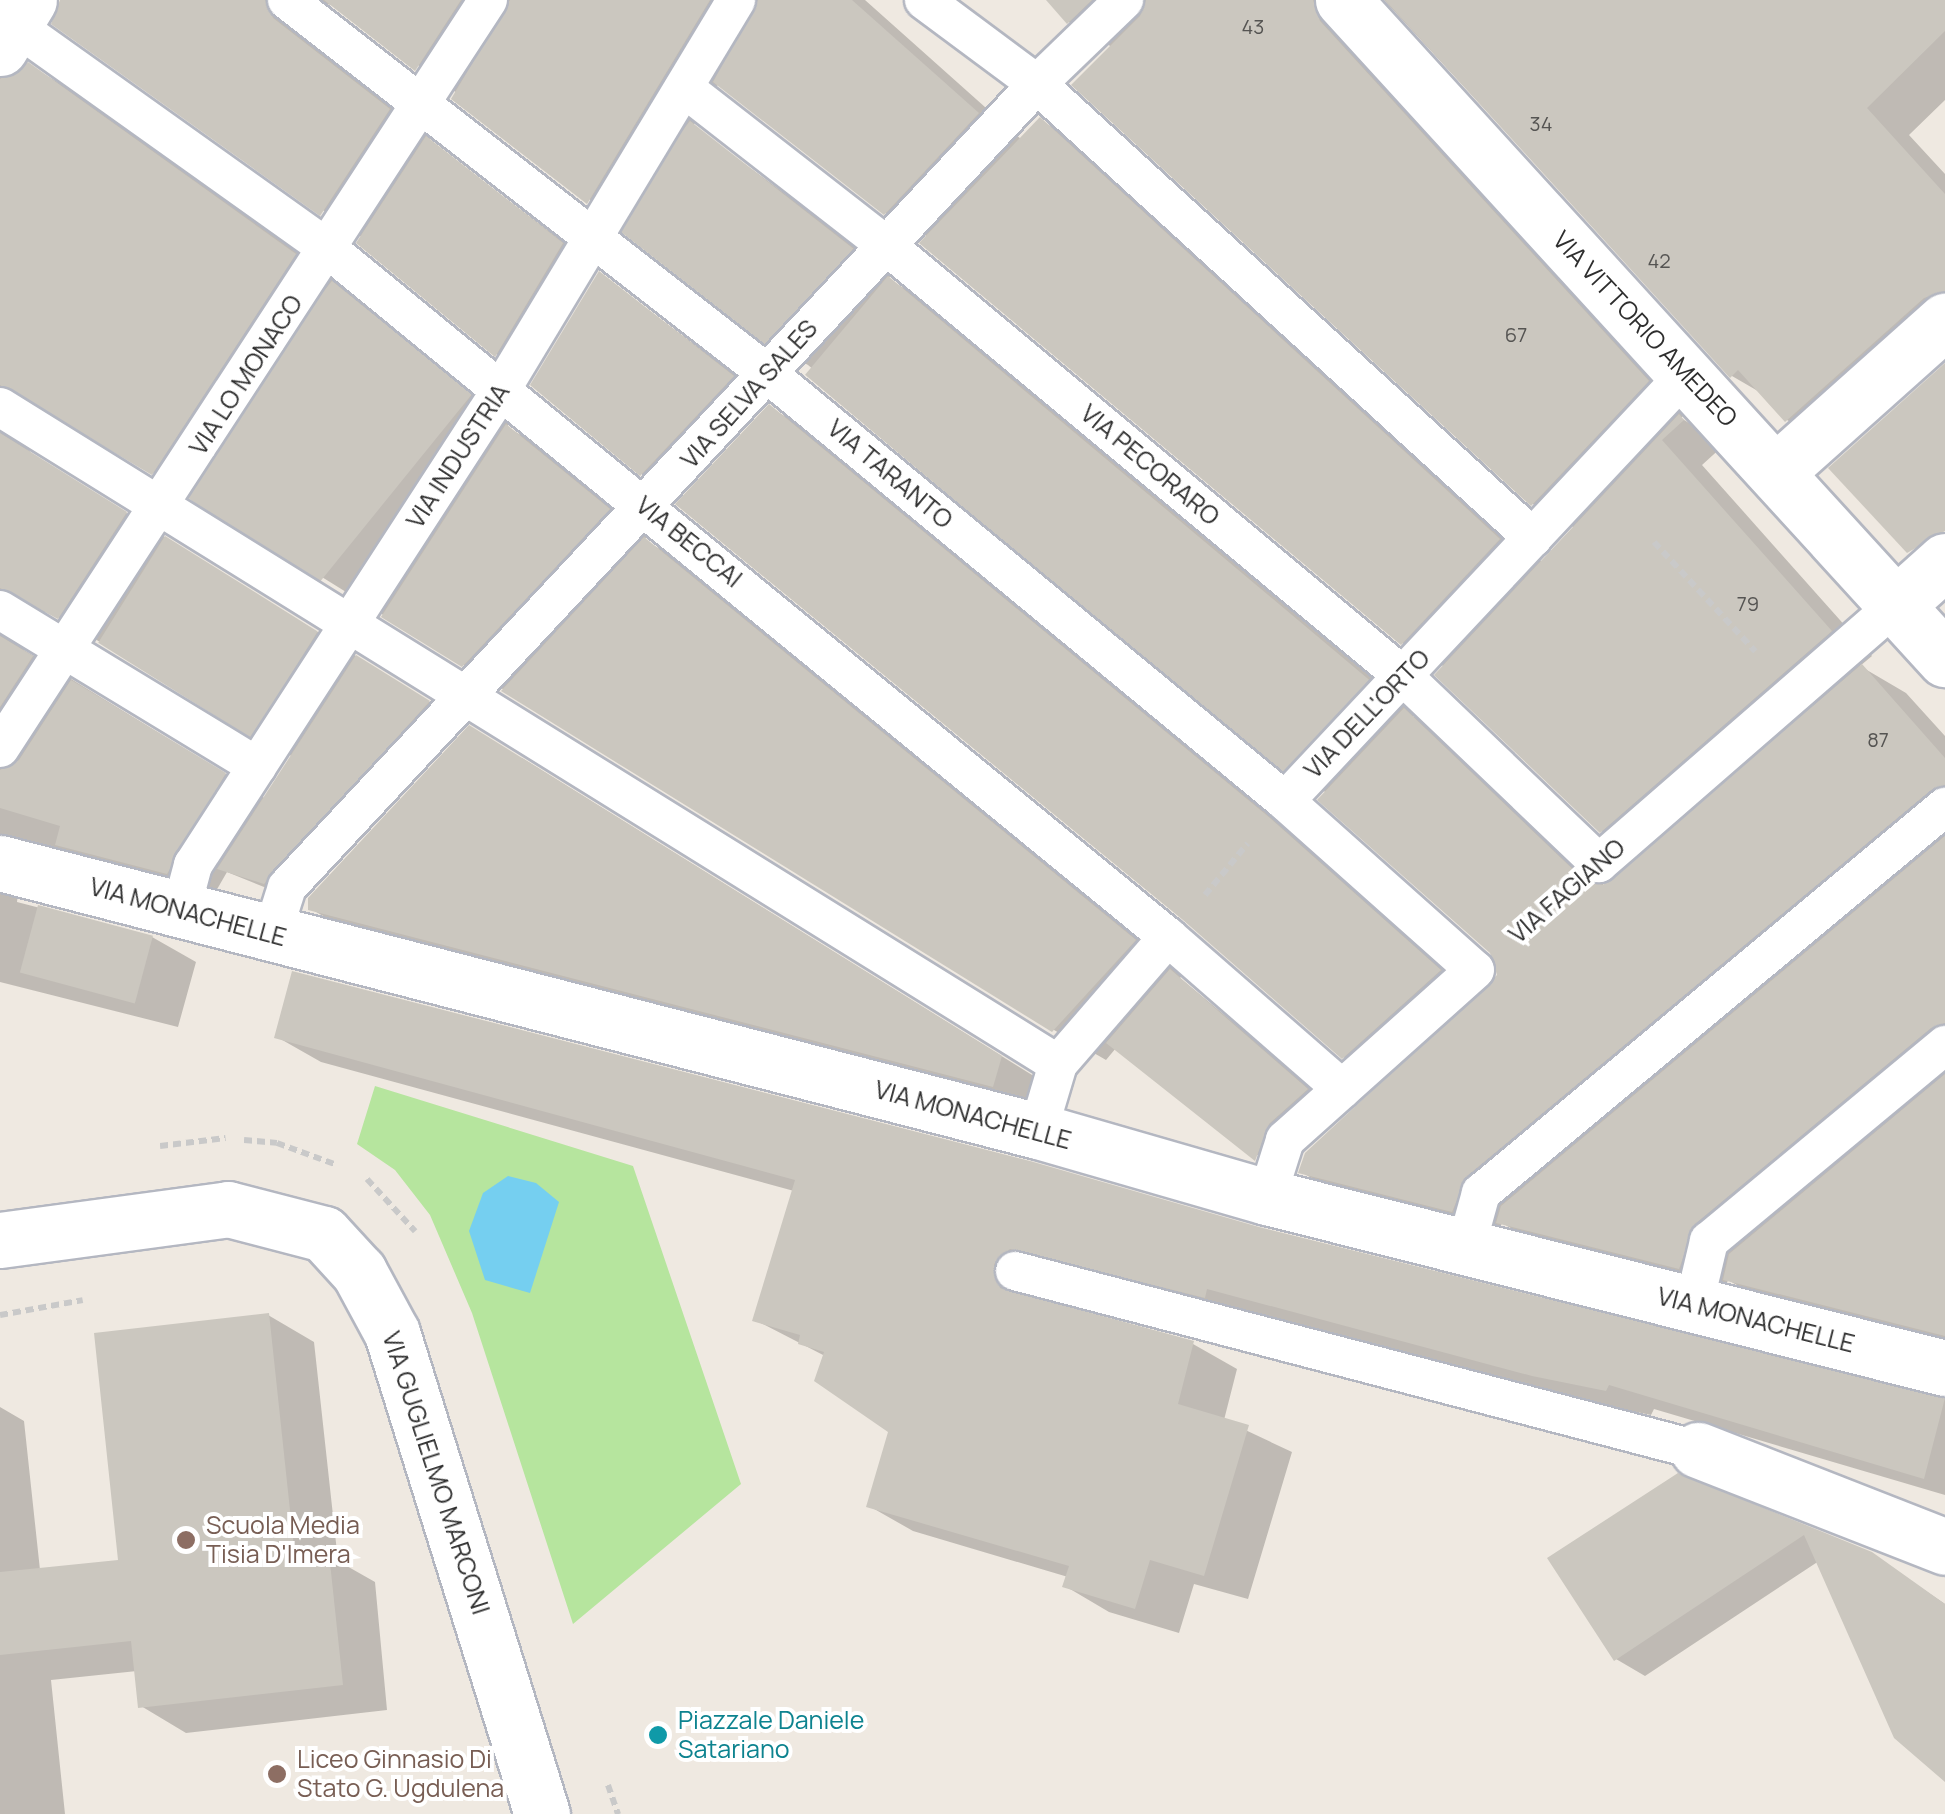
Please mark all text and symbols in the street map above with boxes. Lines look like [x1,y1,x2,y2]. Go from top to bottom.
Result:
house number: 43 [1242,14,1264,38]
house number: 34 [1530,111,1552,135]
street label: VIA VITTORIO AMEDEO [1547,225,1743,433]
house number: 42 [1647,248,1671,272]
street label: VIA LO MONACO [183,289,309,461]
street label: VIA SELVA SALES [674,314,824,474]
house number: 67 [1505,322,1527,346]
street label: VIA INDUSTRIA [400,378,516,534]
street label: VIA PECORARO [1075,398,1225,532]
street label: VIA TARANTO [821,413,959,535]
street label: VIA BECCAI [630,490,748,594]
house number: 79 [1737,591,1759,615]
street label: VIA DELL'ORTO [1298,643,1436,785]
house number: 87 [1867,727,1889,751]
street label: VIA FAGIANO [1503,832,1631,950]
street label: VIA MONACHELLE [86,871,290,953]
street label: VIA MONACHELLE [871,1074,1075,1156]
street label: VIA MONACHELLE [1654,1281,1858,1359]
street label: VIA GUGLIELMO MARCONI [376,1328,496,1618]
place label: Scuola Media Tisia D'Imera [206,1511,360,1570]
marker: Scuola Media Tisia D'Imera [175,1529,197,1551]
place label: Piazzale Daniele Satariano [678,1706,864,1765]
marker: Piazzale Daniele Satariano [647,1724,669,1746]
place label: Liceo Ginnasio Di Stato G. Ugdulena [297,1745,504,1804]
marker: Liceo Ginnasio Di Stato G. Ugdulena [266,1763,288,1785]

